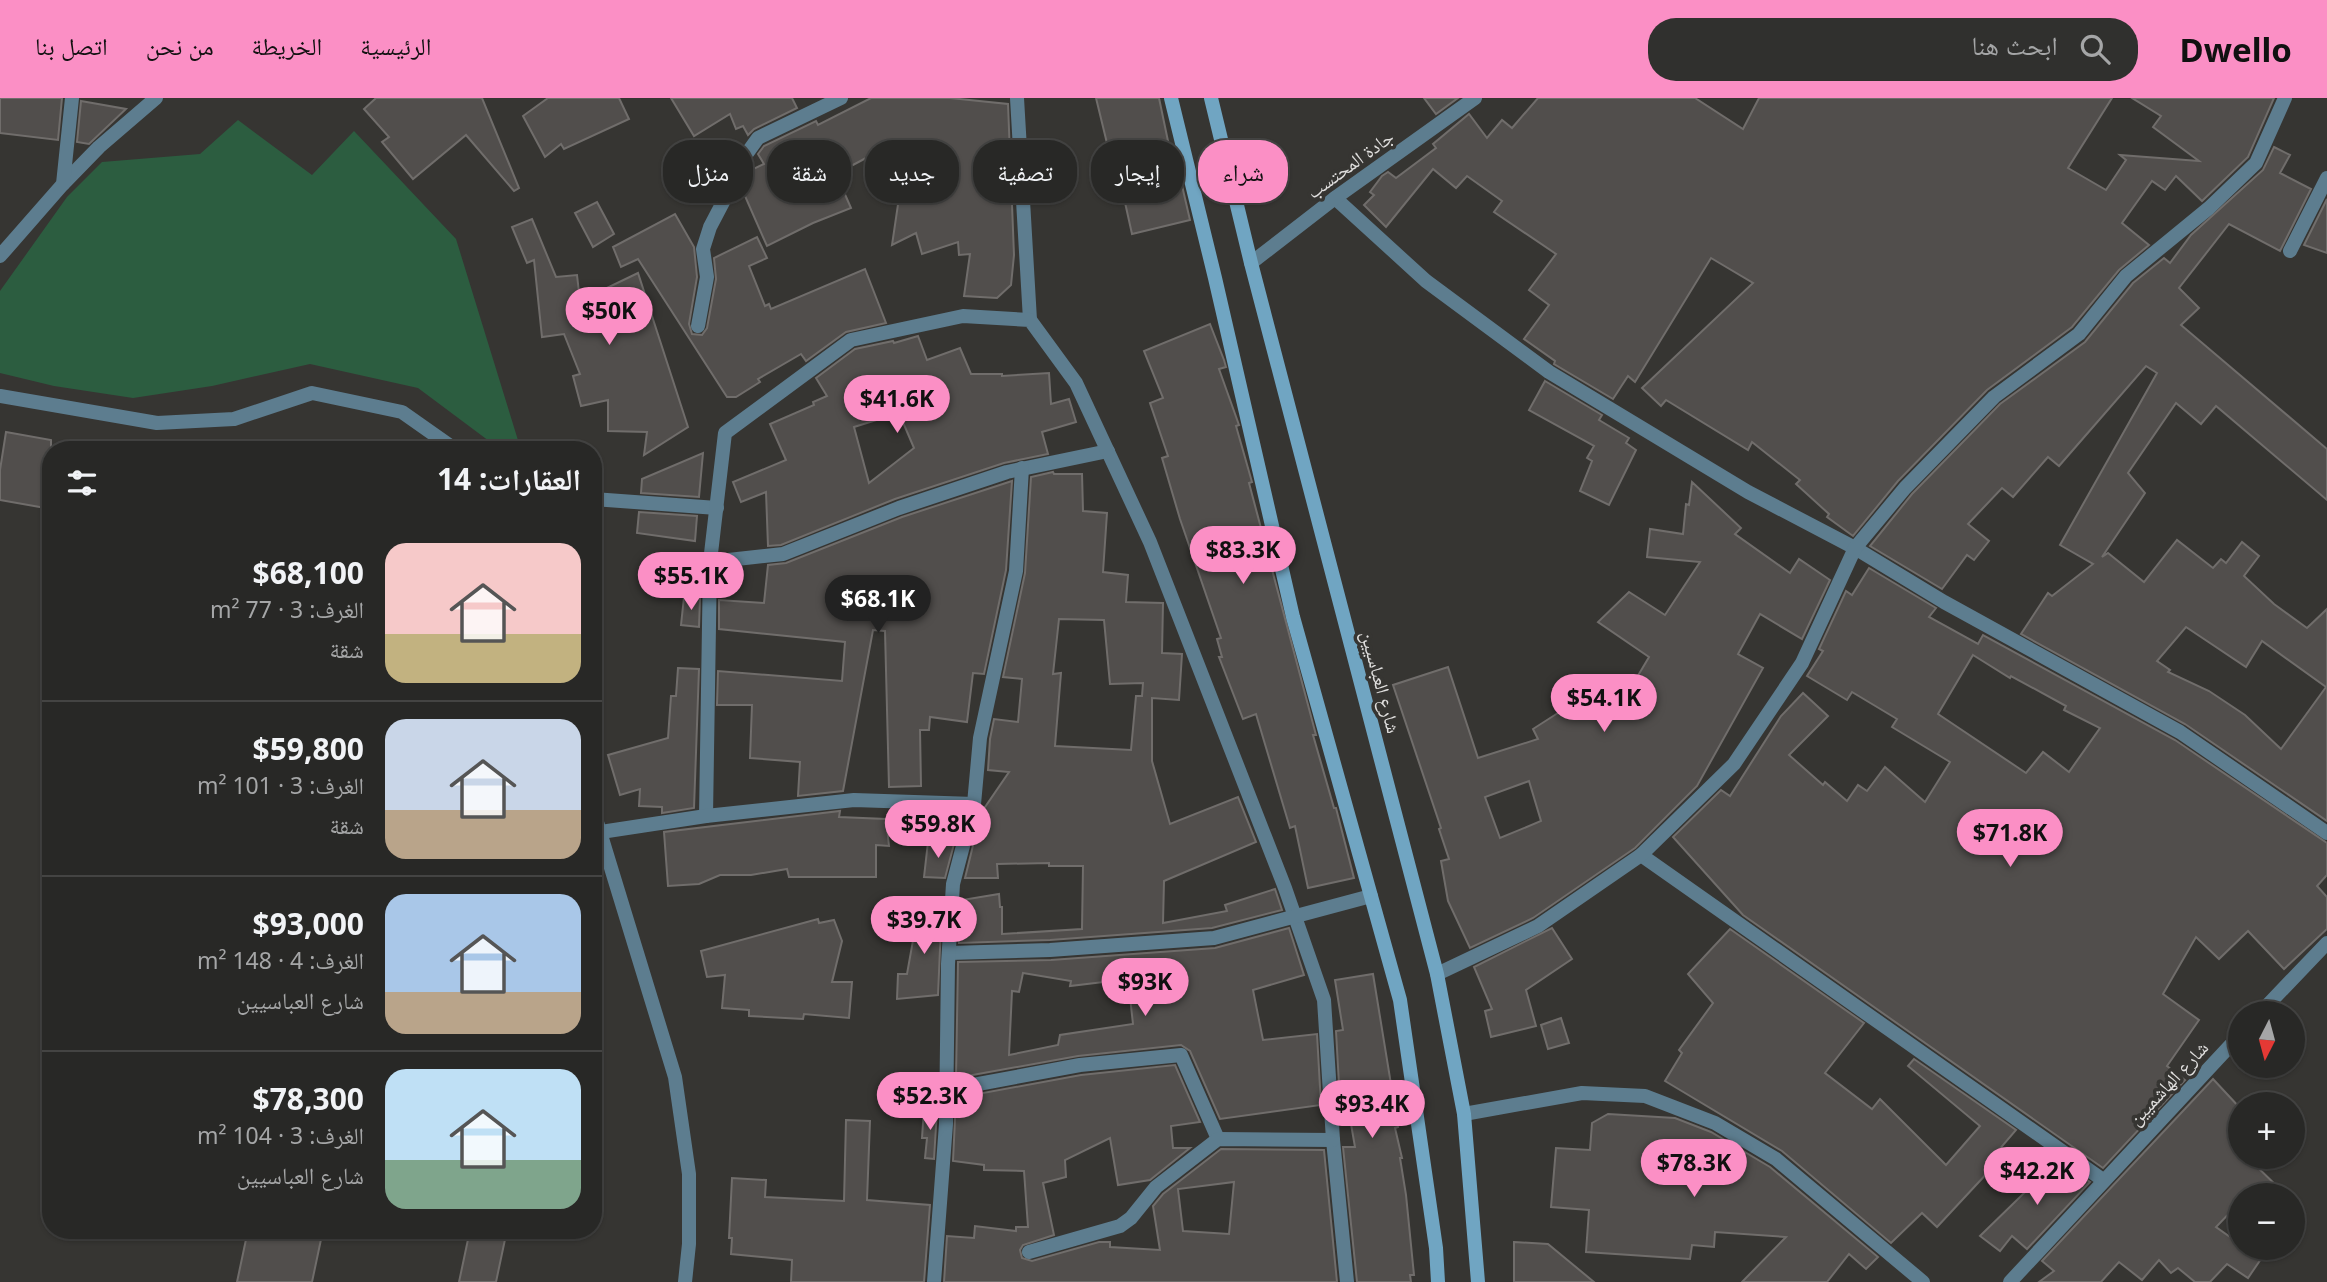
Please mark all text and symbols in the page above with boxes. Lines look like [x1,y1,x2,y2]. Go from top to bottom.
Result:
search box [1648,18,2138,81]
text: ابحث هنا [1972,27,2058,63]
text: Dwello [2180,27,2292,72]
text: اتصل بنا [35,29,108,62]
text: من نحن [146,29,214,62]
text: الخريطة [252,29,322,62]
text: الرئيسية [360,29,431,62]
icon: search [2076,30,2114,68]
street label: جادة المحتسب [1301,124,1399,204]
chip: منزل [663,140,753,203]
chip: شقة [767,140,851,203]
chip: جديد [865,140,959,203]
chip: تصفية [973,140,1077,203]
chip: إيجار [1091,140,1184,203]
chip: شراء [1198,140,1288,203]
pin: $50K [568,288,650,347]
text: $50K [582,294,636,326]
pin: $41.6K [840,376,954,435]
text: $41.6K [860,382,934,414]
text: العقارات: 14 [437,458,581,499]
icon: filters [63,464,101,502]
pin: $83.3K [1186,526,1300,586]
text: $83.3K [1206,533,1280,565]
text: $68,100 [252,552,364,593]
pin: $55.1K [634,552,748,612]
text: $55.1K [654,559,728,591]
icon: home [441,571,525,655]
pin: $68.1K [821,575,935,635]
text: $68.1K [841,582,915,614]
text: الغرف: 3 · 77 m² [210,593,364,625]
street label: شارع العباسيين [1355,628,1407,736]
text: شقة [330,633,364,665]
pin: $54.1K [1547,674,1661,734]
text: $54.1K [1567,681,1641,713]
text: $59,800 [252,728,364,769]
icon: home [441,747,525,831]
text: الغرف: 3 · 101 m² [197,769,364,801]
pin: $59.8K [881,800,995,860]
text: $59.8K [901,807,975,839]
text: شقة [330,809,364,841]
pin: $71.8K [1953,810,2067,869]
text: $71.8K [1973,816,2047,848]
pin: $39.7K [867,896,981,956]
text: $93,000 [252,903,364,944]
text: $39.7K [887,903,961,935]
icon: home [441,922,525,1006]
text: الغرف: 4 · 148 m² [197,944,364,976]
pin: $93K [1104,958,1186,1018]
text: $93K [1118,965,1172,997]
text: شارع العباسيين [237,984,364,1016]
north arrow [2228,1001,2305,1078]
map controls [2228,1001,2305,1260]
street label: شارع الهاشميين [2122,1035,2214,1131]
pin: $52.3K [873,1072,987,1132]
text: $78,300 [252,1078,364,1119]
text: $52.3K [893,1079,967,1111]
pin: $93.4K [1315,1080,1429,1140]
text: $93.4K [1335,1087,1409,1119]
button: + [2228,1092,2305,1169]
icon: home [441,1097,525,1181]
text: الغرف: 3 · 104 m² [197,1119,364,1151]
pin: $78.3K [1637,1140,1751,1199]
text: $78.3K [1657,1146,1731,1178]
pin: $42.2K [1980,1148,2094,1207]
text: $42.2K [2000,1154,2074,1186]
text: شارع العباسيين [237,1159,364,1191]
button: − [2228,1183,2305,1260]

